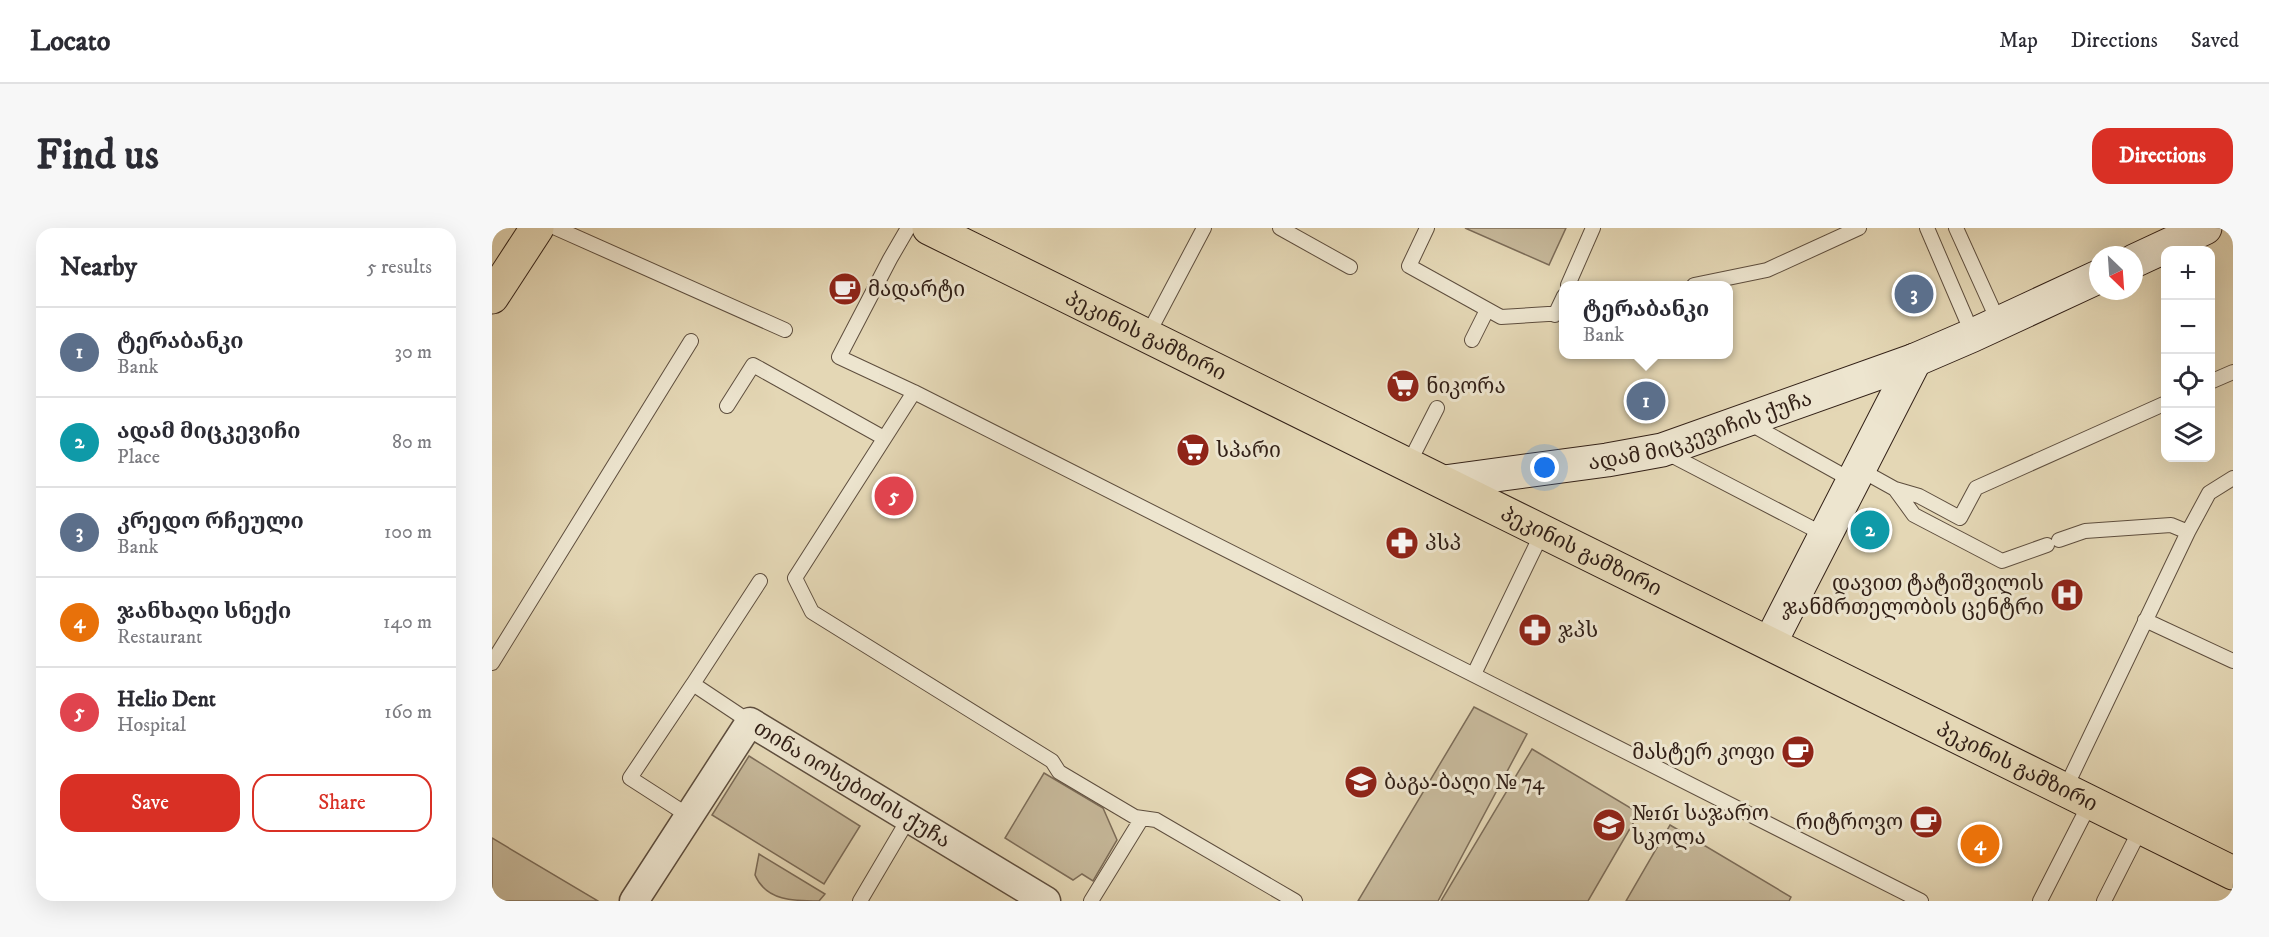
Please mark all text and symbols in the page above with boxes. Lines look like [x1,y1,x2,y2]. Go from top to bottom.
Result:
text: Locato [30,24,110,59]
text: Map [1999,28,2038,54]
text: Directions [2071,28,2158,54]
text: Saved [2191,28,2239,54]
button: Directions [2092,128,2233,184]
text: Find us [36,130,159,182]
north arrow [2089,246,2143,300]
map controls [2161,246,2215,462]
button: + [2161,246,2215,300]
text: Nearby [60,251,137,284]
text: 5 results [367,255,432,280]
cafe icon: მადარტი [827,271,863,307]
pin: 3 [1894,272,1934,316]
place label: მადარტი [868,277,965,303]
popup [1559,281,1733,359]
street label: პეკინის გამზირი [1061,285,1230,387]
text: ტერაბანკი [1583,296,1709,323]
button: − [2161,300,2215,354]
text: Bank [1583,323,1624,348]
text: ტერაბანკი [117,328,243,355]
text: 1 [76,340,83,365]
text: 30 m [394,340,432,365]
button: locate [2161,354,2215,408]
text: Bank [117,355,159,380]
supermarket icon: ნიკორა [1385,368,1421,404]
place label: ნიკორა [1426,374,1506,400]
pin: 1 [1626,378,1666,423]
street label: ადამ მიცკევიჩის ქუჩა [1587,386,1815,476]
button: layers [2161,408,2215,462]
text: ადამ მიცკევიჩი [117,418,300,445]
text: 2 [75,430,84,455]
text: 80 m [392,430,432,455]
supermarket icon: სპარი [1175,432,1211,468]
place label: სპარი [1216,438,1281,464]
text: Place [117,445,160,470]
your location [1530,453,1559,482]
pin: 5 [874,474,914,518]
street label: პეკინის გამზირი [1496,501,1666,602]
text: კრედო რჩეული [117,508,304,535]
pin: 2 [1850,508,1890,552]
text: 3 [76,520,83,545]
text: 100 m [384,520,432,545]
pharmacy icon: პსპ [1384,525,1420,561]
place label: პსპ [1425,531,1461,557]
text: Bank [117,535,159,560]
place label: დავით ტატიშვილის ჯანმრთელობის ცენტრი [1782,571,2044,621]
hospital icon: დავით ტატიშვილის ჯანმრთელობის ცენტრი [2049,577,2085,613]
text: ჯანხაღი სნექი [117,598,291,625]
text: 4 [74,610,85,635]
text: 140 m [383,610,432,635]
pharmacy icon: ჯპს [1517,612,1553,648]
place label: ჯპს [1558,618,1598,644]
text: Restaurant [117,625,202,650]
text: Helio Dent [117,686,216,713]
text: 5 [75,700,84,725]
text: 160 m [384,700,432,725]
text: Hospital [117,713,186,738]
street label: თინა იოსებიძის ქუჩა [749,715,955,854]
street label: პეკინის გამზირი [1932,716,2102,818]
cafe icon: მასტერ კოფი [1780,734,1816,770]
place label: მასტერ კოფი [1632,740,1775,766]
school or university icon: ბაგა-ბაღი № 74 [1343,764,1379,800]
place label: ბაგა-ბაღი № 74 [1384,770,1545,796]
button: Save [60,774,240,832]
button: Share [252,774,432,832]
place label: №161 საჯარო სკოლა [1632,801,1769,851]
cafe icon: რიტროვო [1908,804,1944,840]
school or university icon: №161 საჯარო სკოლა [1591,807,1627,843]
place label: რიტროვო [1796,810,1903,836]
pin: 4 [1960,822,2000,866]

